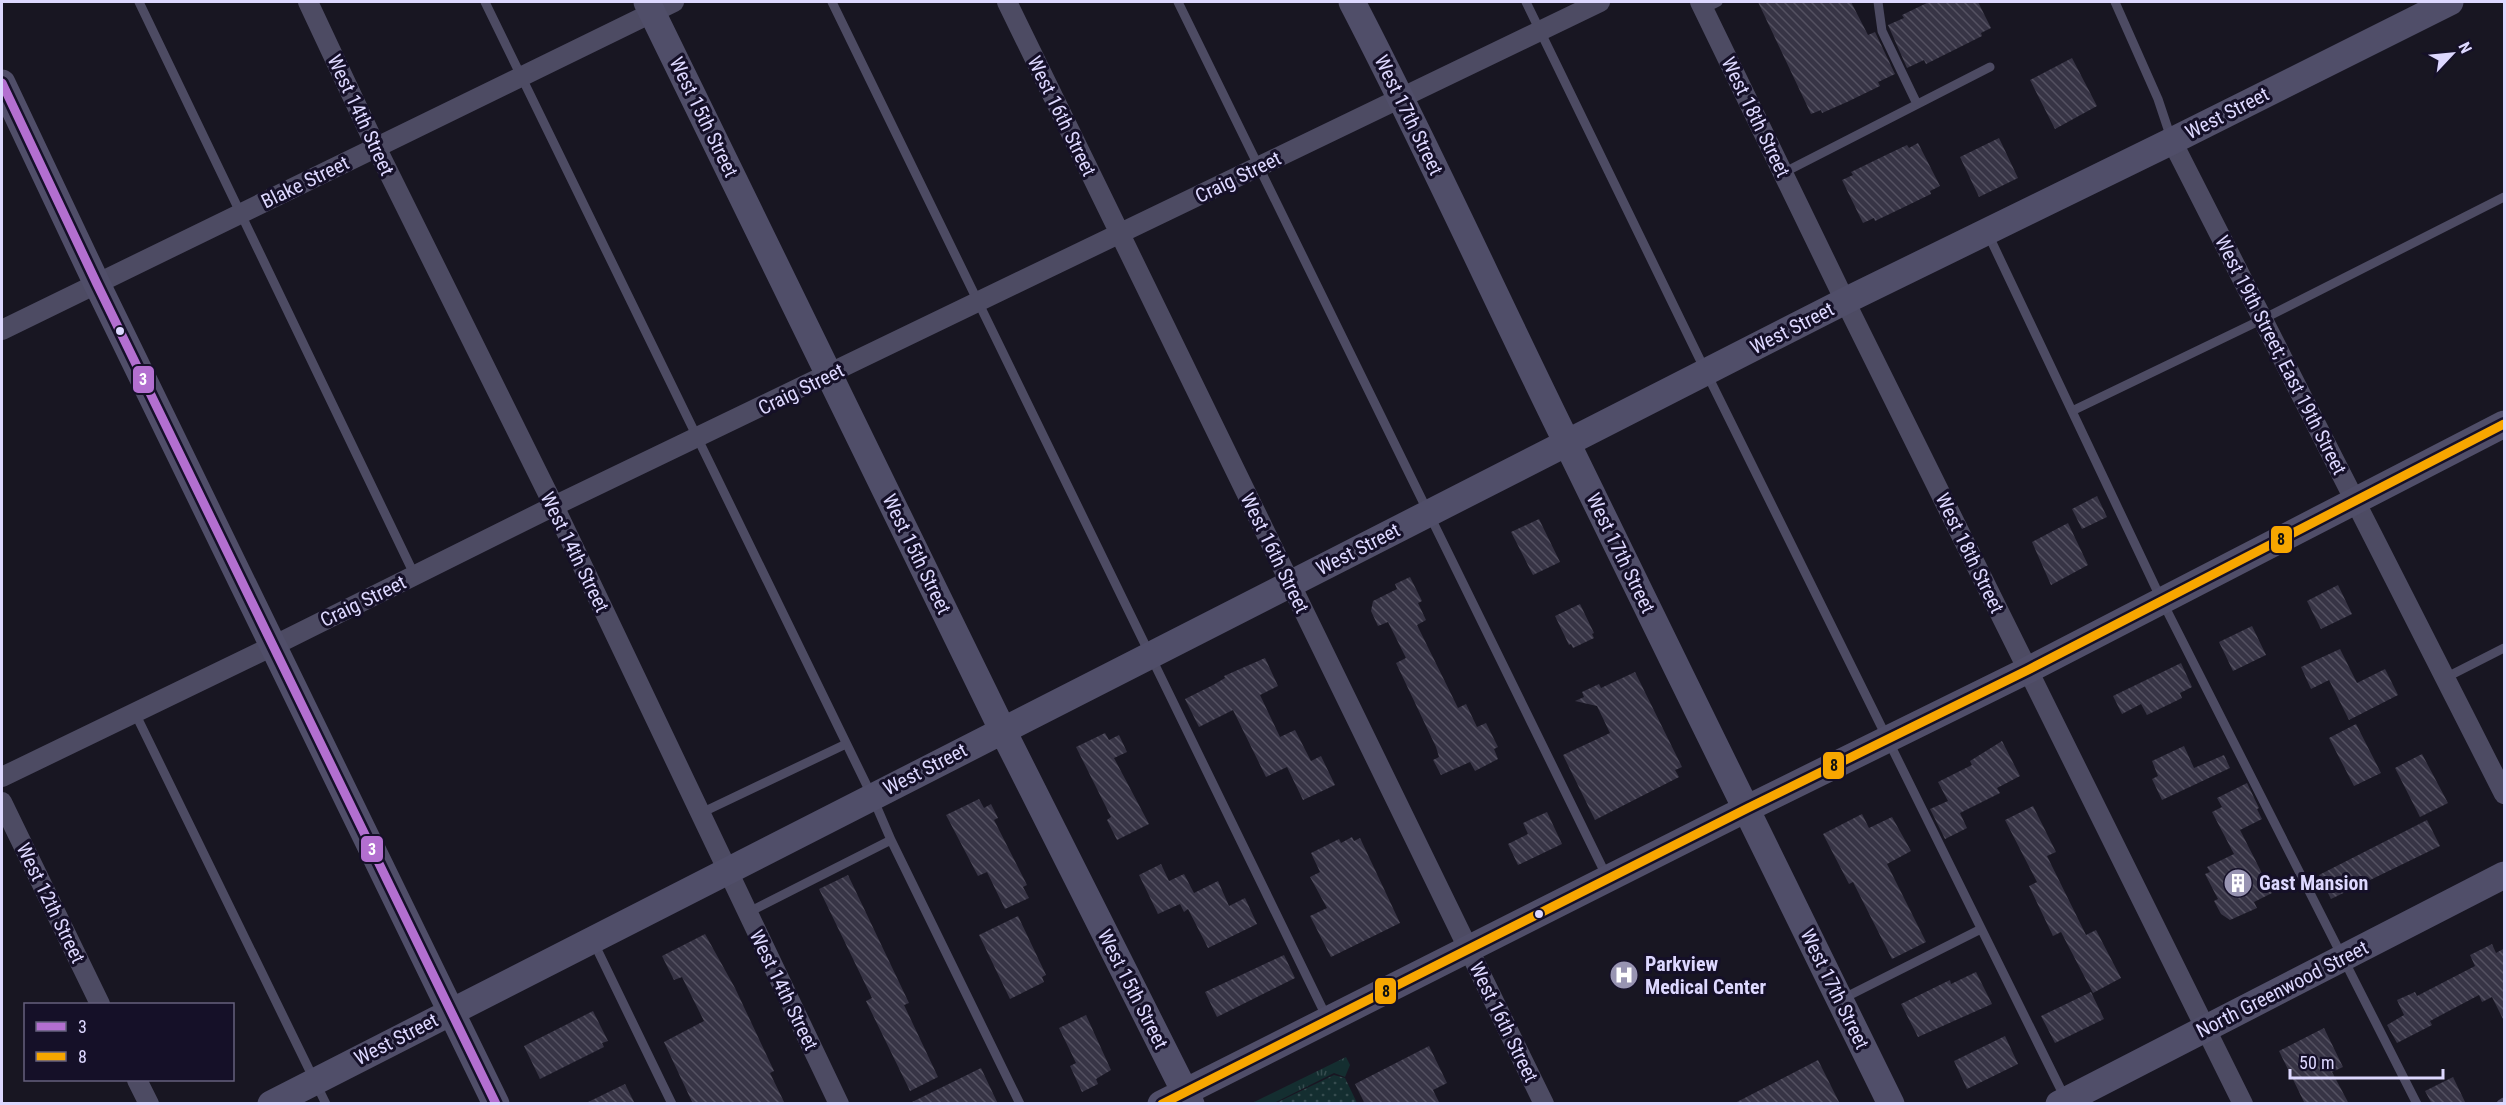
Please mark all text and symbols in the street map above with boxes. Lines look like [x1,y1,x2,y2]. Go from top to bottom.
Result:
north arrow [2422,24,2482,84]
text: N [2454,39,2476,56]
street label: West 14th Street [323,51,400,179]
street label: West 17th Street [1370,51,1448,179]
street label: West 16th Street [1023,52,1101,180]
street label: West 15th Street [665,53,743,181]
street label: West 18th Street [1717,53,1795,181]
street label: West Street [2181,82,2273,144]
street label: Craig Street [1191,146,1285,208]
street label: Blake Street [257,150,353,214]
street label: West 19th Street; East 19th Street [2210,231,2352,479]
street label: West Street [1746,297,1838,359]
unlabelled marker [114,325,126,337]
street label: Craig Street [754,358,848,420]
line badge: 3 [132,365,155,394]
text: 3 [139,370,147,389]
street label: West 14th Street [536,488,614,616]
street label: West 16th Street [1236,489,1314,617]
street label: West 17th Street [1582,489,1660,617]
street label: West 18th Street [1931,489,2009,617]
street label: West 15th Street [878,490,956,618]
street label: West Street [1312,518,1404,580]
line badge: 8 [2270,525,2293,554]
text: 8 [2277,530,2285,549]
street label: Craig Street [316,570,410,632]
street label: West Street [879,738,971,800]
line badge: 8 [1822,751,1845,780]
text: 8 [1830,756,1838,775]
line badge: 3 [360,835,384,863]
street label: West 12th Street [12,839,90,967]
text: 3 [368,840,376,859]
building icon: Gast Mansion [2222,867,2254,899]
place label: Gast Mansion [2259,871,2368,895]
unlabelled marker [1533,908,1545,920]
street label: West 15th Street [1093,925,1173,1053]
street label: West 17th Street [1796,925,1874,1053]
street label: West 14th Street [745,926,823,1054]
street label: North Greenwood Street [2192,935,2372,1043]
place label: Parkview Medical Center [1645,952,1766,999]
street label: West 16th Street [1465,958,1543,1086]
hospital icon: Parkview Medical Center [1608,959,1640,991]
line badge: 8 [1374,977,1397,1005]
text: 8 [1382,982,1390,1001]
legend [24,1003,234,1081]
street label: West Street [350,1008,442,1070]
text: 3 [78,1016,87,1037]
scale bar [2290,1042,2443,1080]
text: 8 [78,1046,87,1067]
text: 50 m [2299,1052,2334,1073]

